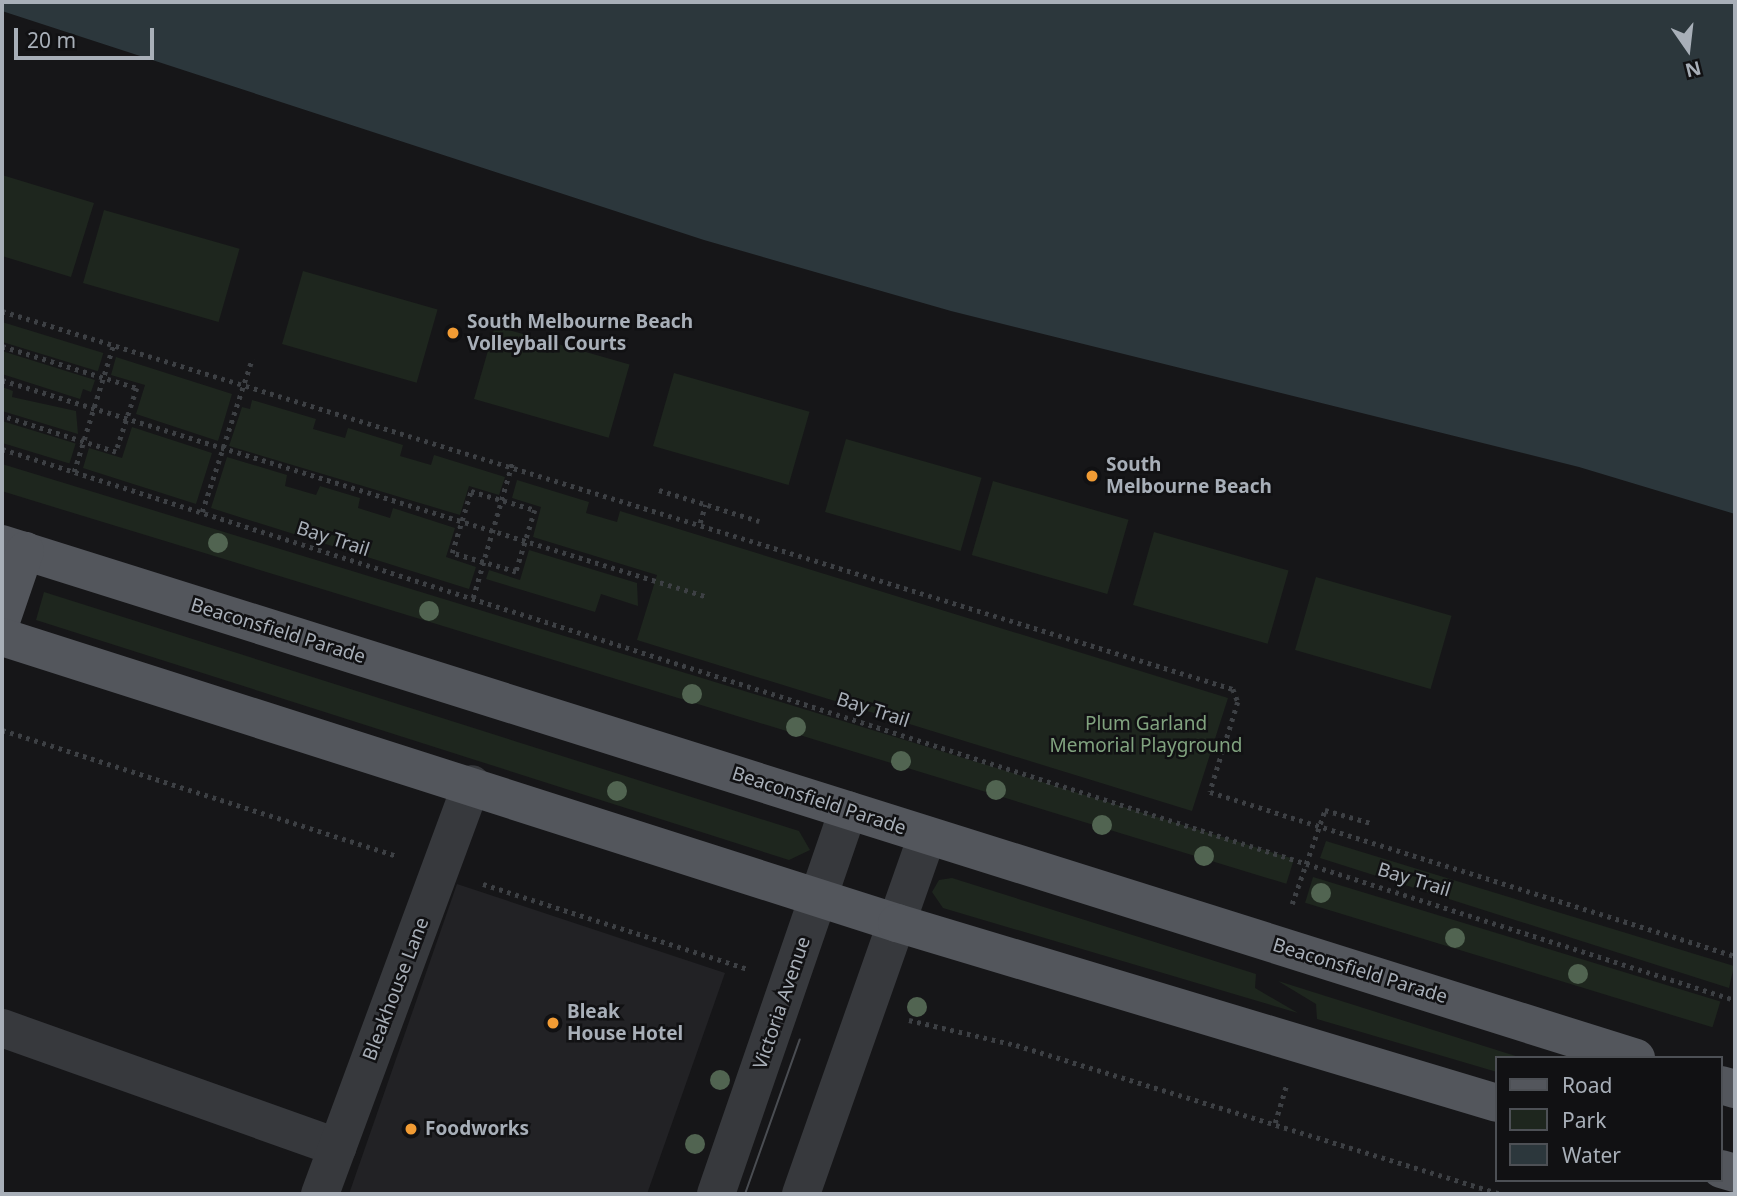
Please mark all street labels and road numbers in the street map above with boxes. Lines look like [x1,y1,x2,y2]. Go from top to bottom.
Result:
street label: Bay Trail [294,517,372,561]
street label: Beaconsfield Parade [188,594,368,668]
street label: Bay Trail [834,688,912,732]
street label: Beaconsfield Parade [729,762,909,840]
street label: Bay Trail [1375,858,1453,902]
street label: Bleakhouse Lane [358,914,434,1064]
street label: Victoria Avenue [749,934,815,1072]
street label: Beaconsfield Parade [1270,934,1450,1008]

